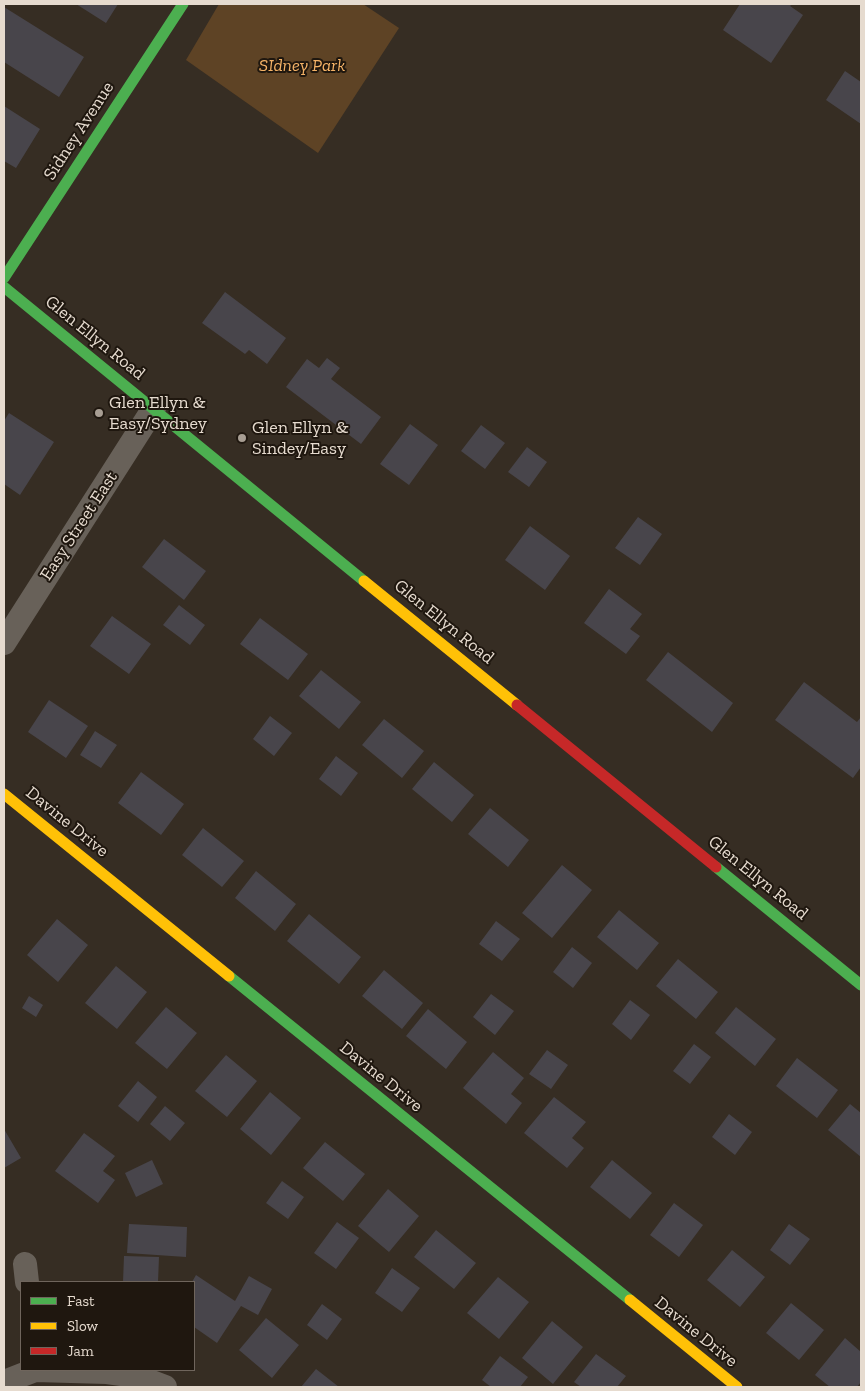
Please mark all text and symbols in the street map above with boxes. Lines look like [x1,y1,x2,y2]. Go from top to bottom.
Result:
park label: SIdney Park [259,55,345,77]
street label: Sidney Avenue [39,78,119,184]
street label: Glen Ellyn Road [41,291,149,385]
place label: Glen Ellyn & Easy/Sydney [109,392,207,434]
marker: Glen Ellyn & Easy/Sydney [93,407,105,419]
place label: Glen Ellyn & Sindey/Easy [252,417,349,459]
marker: Glen Ellyn & Sindey/Easy [236,432,248,444]
street label: Easy Street East [36,467,122,585]
street label: Glen Ellyn Road [390,575,498,669]
street label: Davine Drive [21,782,113,862]
street label: Glen Ellyn Road [704,831,812,925]
street label: Davine Drive [335,1037,427,1117]
legend [20,1281,195,1371]
text: Fast [67,1292,95,1310]
street label: Davine Drive [650,1292,742,1372]
text: Slow [67,1317,98,1335]
text: Jam [67,1342,94,1360]

